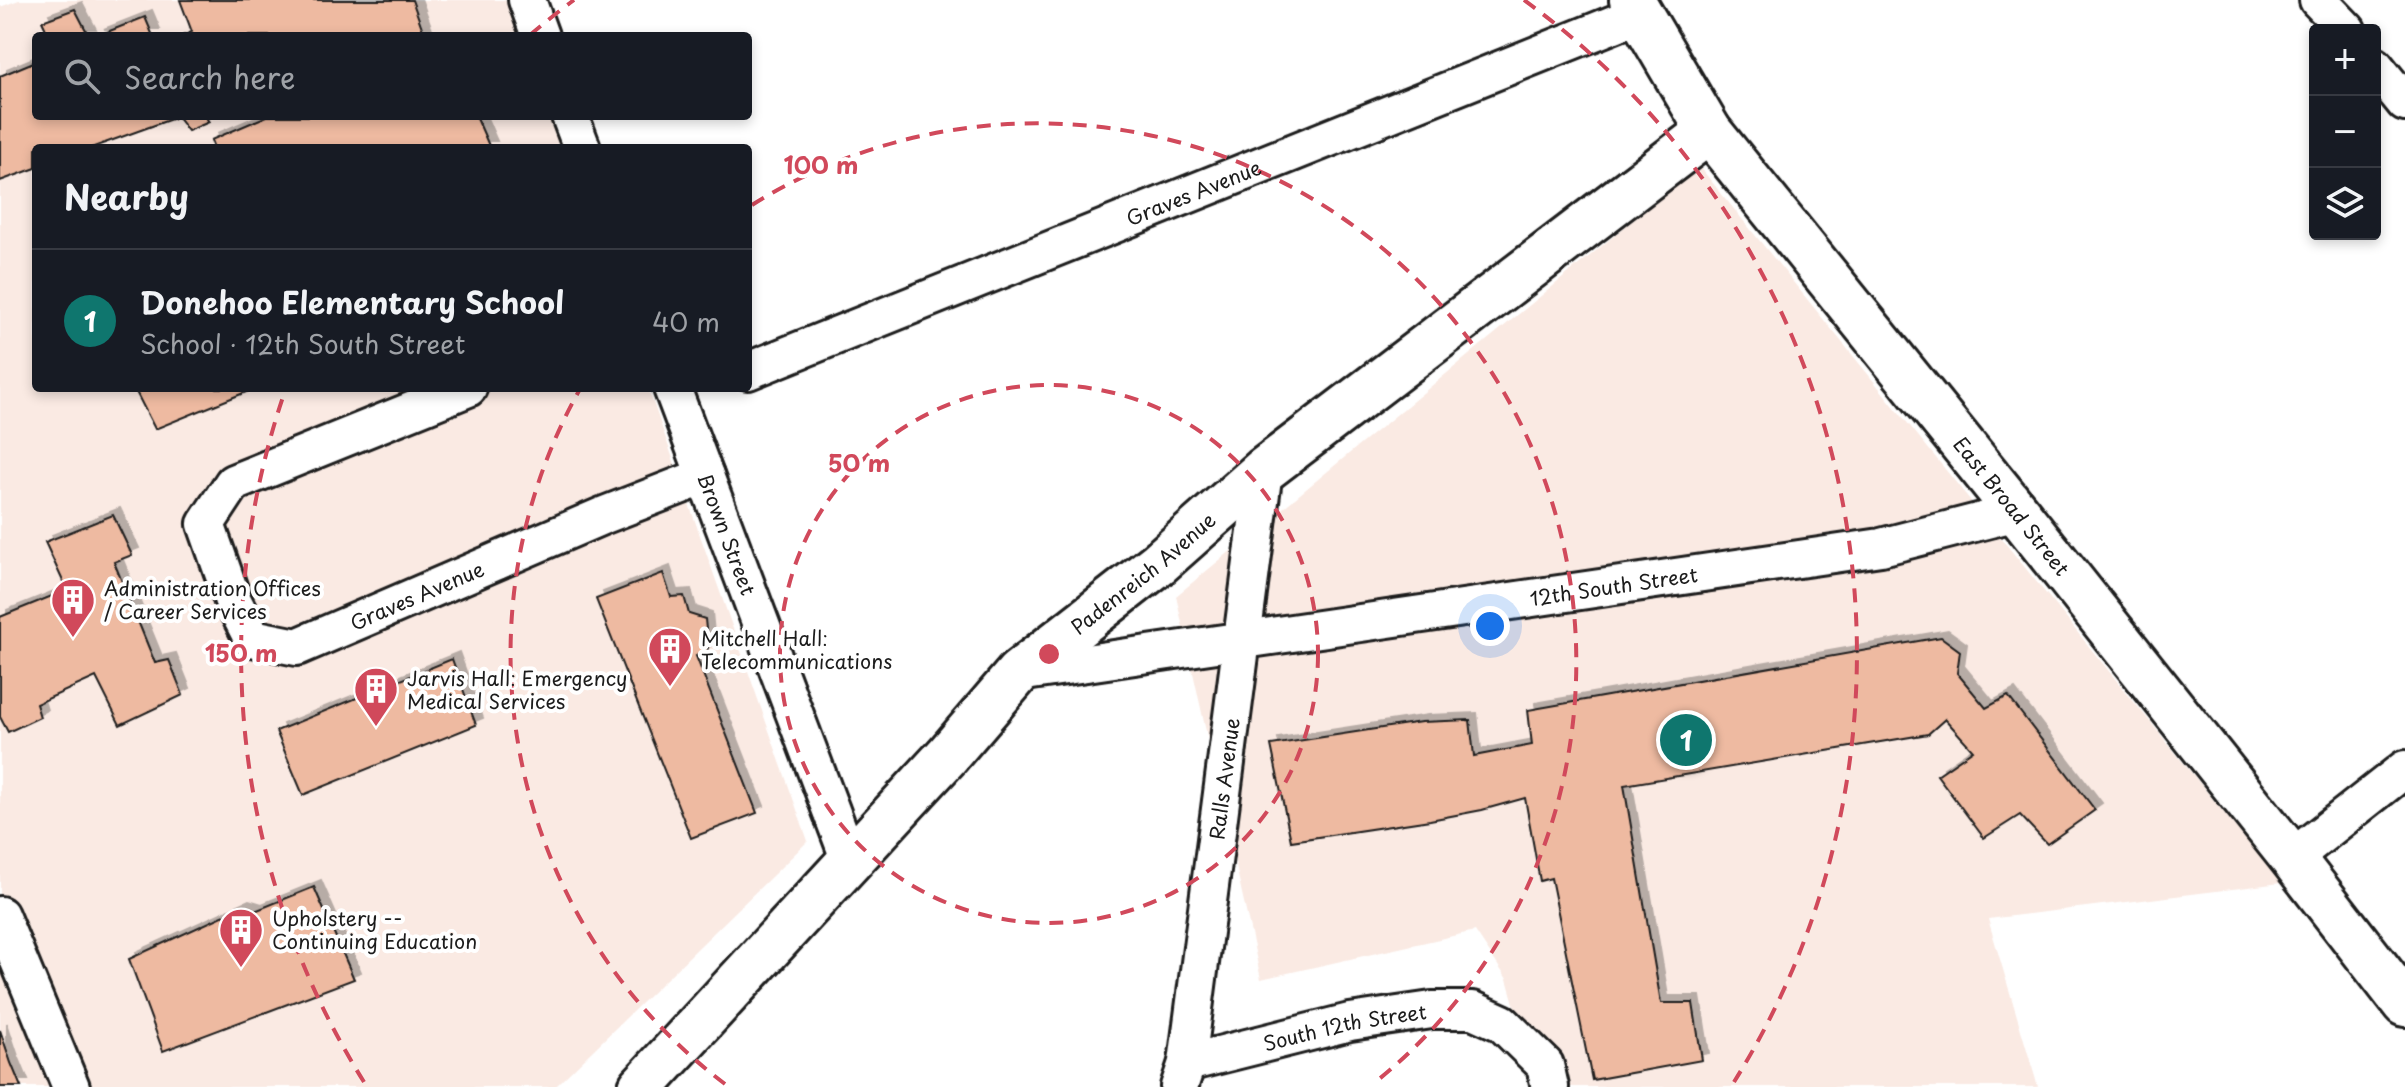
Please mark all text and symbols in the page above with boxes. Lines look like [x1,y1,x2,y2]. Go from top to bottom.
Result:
map controls [2309,24,2381,240]
button: + [2309,24,2381,96]
search box [32,32,752,120]
icon: search [60,54,104,98]
text: Search here [124,54,296,99]
button: − [2309,96,2381,168]
text: 100 m [784,146,858,182]
street label: Graves Avenue [1122,152,1266,233]
button: layers [2309,168,2381,240]
text: Nearby [64,170,189,222]
text: Donehoo Elementary School [140,279,564,324]
text: 1 [84,302,96,341]
text: 40 m [652,302,720,341]
text: School · 12th South Street [140,324,465,363]
street label: East Broad Street [1947,430,2077,582]
text: 50 m [828,444,890,480]
street label: Brown Street [690,469,764,599]
street label: Padenreich Avenue [1064,505,1222,641]
street label: Graves Avenue [345,553,489,638]
street label: 12th South Street [1528,559,1700,613]
place label: Administration Offices / Career Services [104,573,321,626]
building icon: Administration Offices / Career Services [49,576,97,639]
your location [1470,606,1510,646]
place label: Mitchell Hall: Telecommunications [701,623,892,676]
building icon: Mitchell Hall: Telecommunications [646,625,694,688]
text: 150 m [205,634,277,670]
centre of rings [1035,640,1063,668]
place label: Jarvis Hall: Emergency Medical Services [407,663,628,716]
building icon: Jarvis Hall: Emergency Medical Services [352,665,400,728]
pin: 1 [1660,710,1712,770]
street label: Ralls Avenue [1201,716,1247,842]
place label: Upholstery -- Continuing Education [272,903,477,956]
building icon: Upholstery -- Continuing Education [217,906,265,969]
street label: South 12th Street [1260,996,1428,1058]

